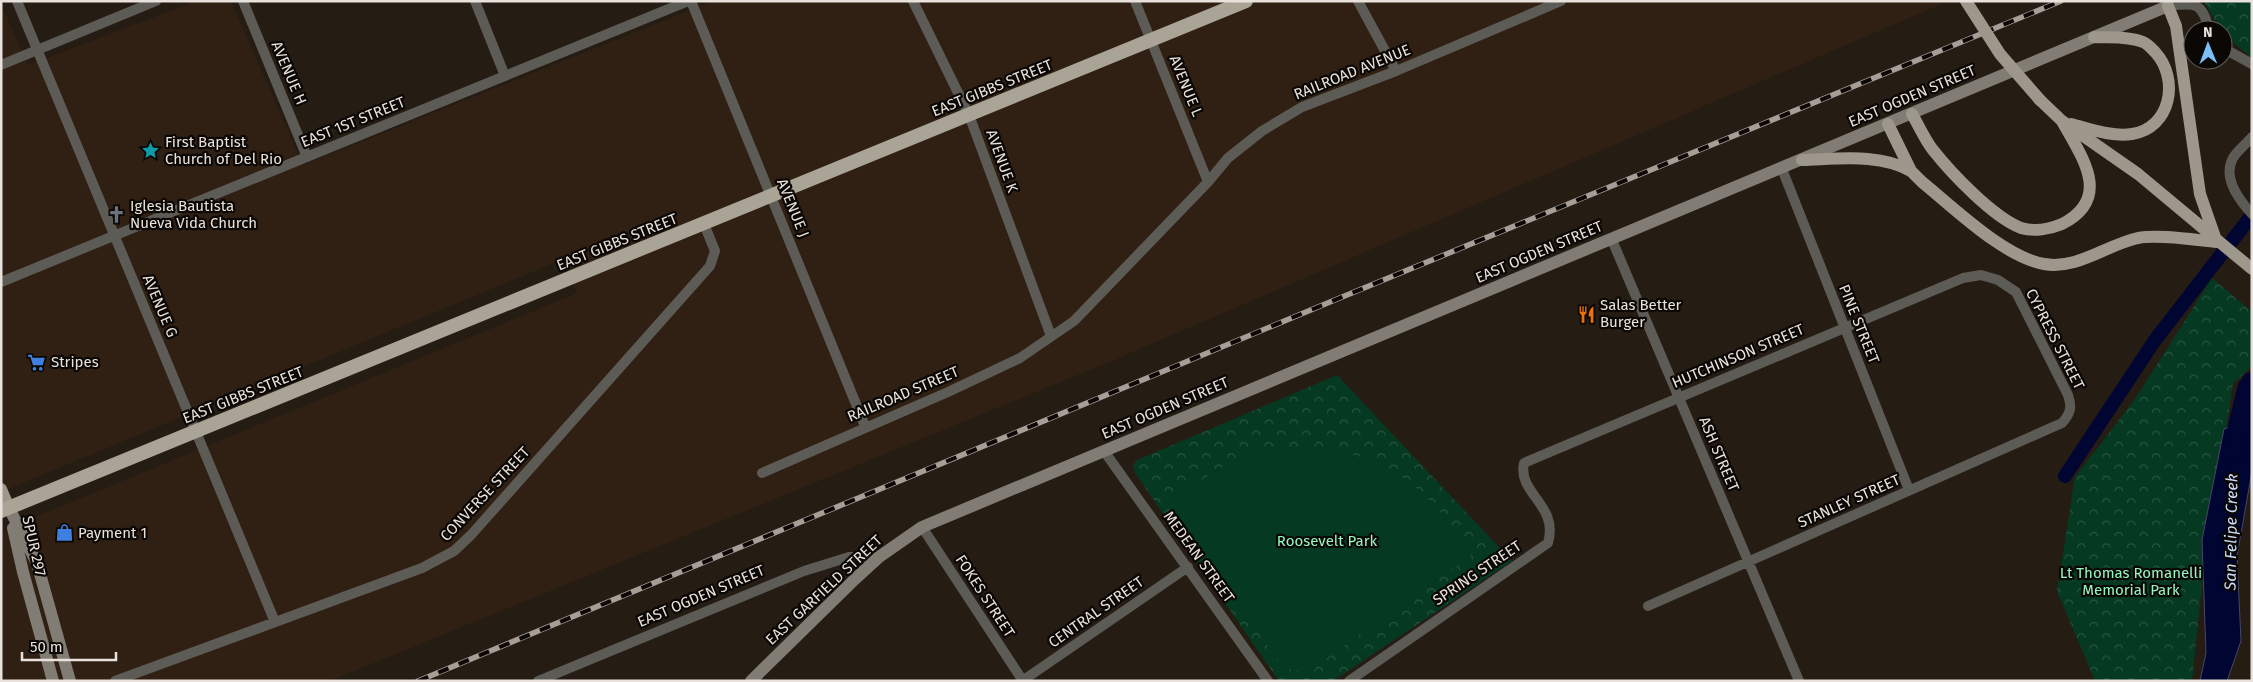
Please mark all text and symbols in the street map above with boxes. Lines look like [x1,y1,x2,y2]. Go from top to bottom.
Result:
north arrow [2183,20,2233,70]
text: N [2203,24,2213,41]
street label: AVENUE H [268,39,310,107]
street label: RAILROAD AVENUE [1291,40,1413,104]
street label: AVENUE L [1166,53,1207,120]
street label: EAST GIBBS STREET [929,55,1055,120]
street label: EAST OGDEN STREET [1846,61,1979,131]
street label: EAST 1ST STREET [298,93,408,151]
street label: AVENUE K [982,127,1022,195]
place label: First Baptist Church of Del Rio [165,133,282,168]
place icon: First Baptist Church of Del Rio [141,141,161,161]
street label: AVENUE J [773,176,813,240]
place label: Iglesia Bautista Nueva Vida Church [130,197,257,232]
church icon: Iglesia Bautista Nueva Vida Church [106,205,126,225]
street label: EAST GIBBS STREET [554,209,680,274]
street label: EAST OGDEN STREET [1473,217,1606,287]
street label: AVENUE G [139,272,181,340]
street label: PINE STREET [1835,282,1883,366]
street label: CYPRESS STREET [2022,286,2088,393]
place label: Salas Better Burger [1600,296,1682,331]
restaurant icon: Salas Better Burger [1576,304,1596,324]
street label: HUTCHINSON STREET [1669,320,1807,392]
supermarket icon: Stripes [27,352,47,372]
place label: Stripes [51,353,99,371]
street label: EAST GIBBS STREET [180,362,306,427]
street label: RAILROAD STREET [845,362,962,426]
street label: EAST OGDEN STREET [1099,373,1232,443]
street label: ASH STREET [1695,414,1743,494]
street label: CONVERSE STREET [437,443,534,545]
street label: STANLEY STREET [1795,470,1903,532]
water label: San Felipe Creek [2220,473,2242,592]
street label: MEDEAN STREET [1160,508,1238,606]
street label: SPUR 297 [18,514,50,578]
shop icon: Payment 1 [54,523,74,543]
place label: Payment 1 [78,524,147,542]
street label: EAST GARFIELD STREET [762,531,886,649]
park label: Roosevelt Park [1277,532,1377,550]
street label: SPRING STREET [1429,537,1525,609]
street label: FOKES STREET [952,551,1019,641]
street label: EAST OGDEN STREET [635,561,768,631]
park label: Lt Thomas Romanelli Memorial Park [2060,564,2202,599]
street label: CENTRAL STREET [1045,572,1147,652]
scale bar [22,630,116,662]
text: 50 m [30,638,63,656]

